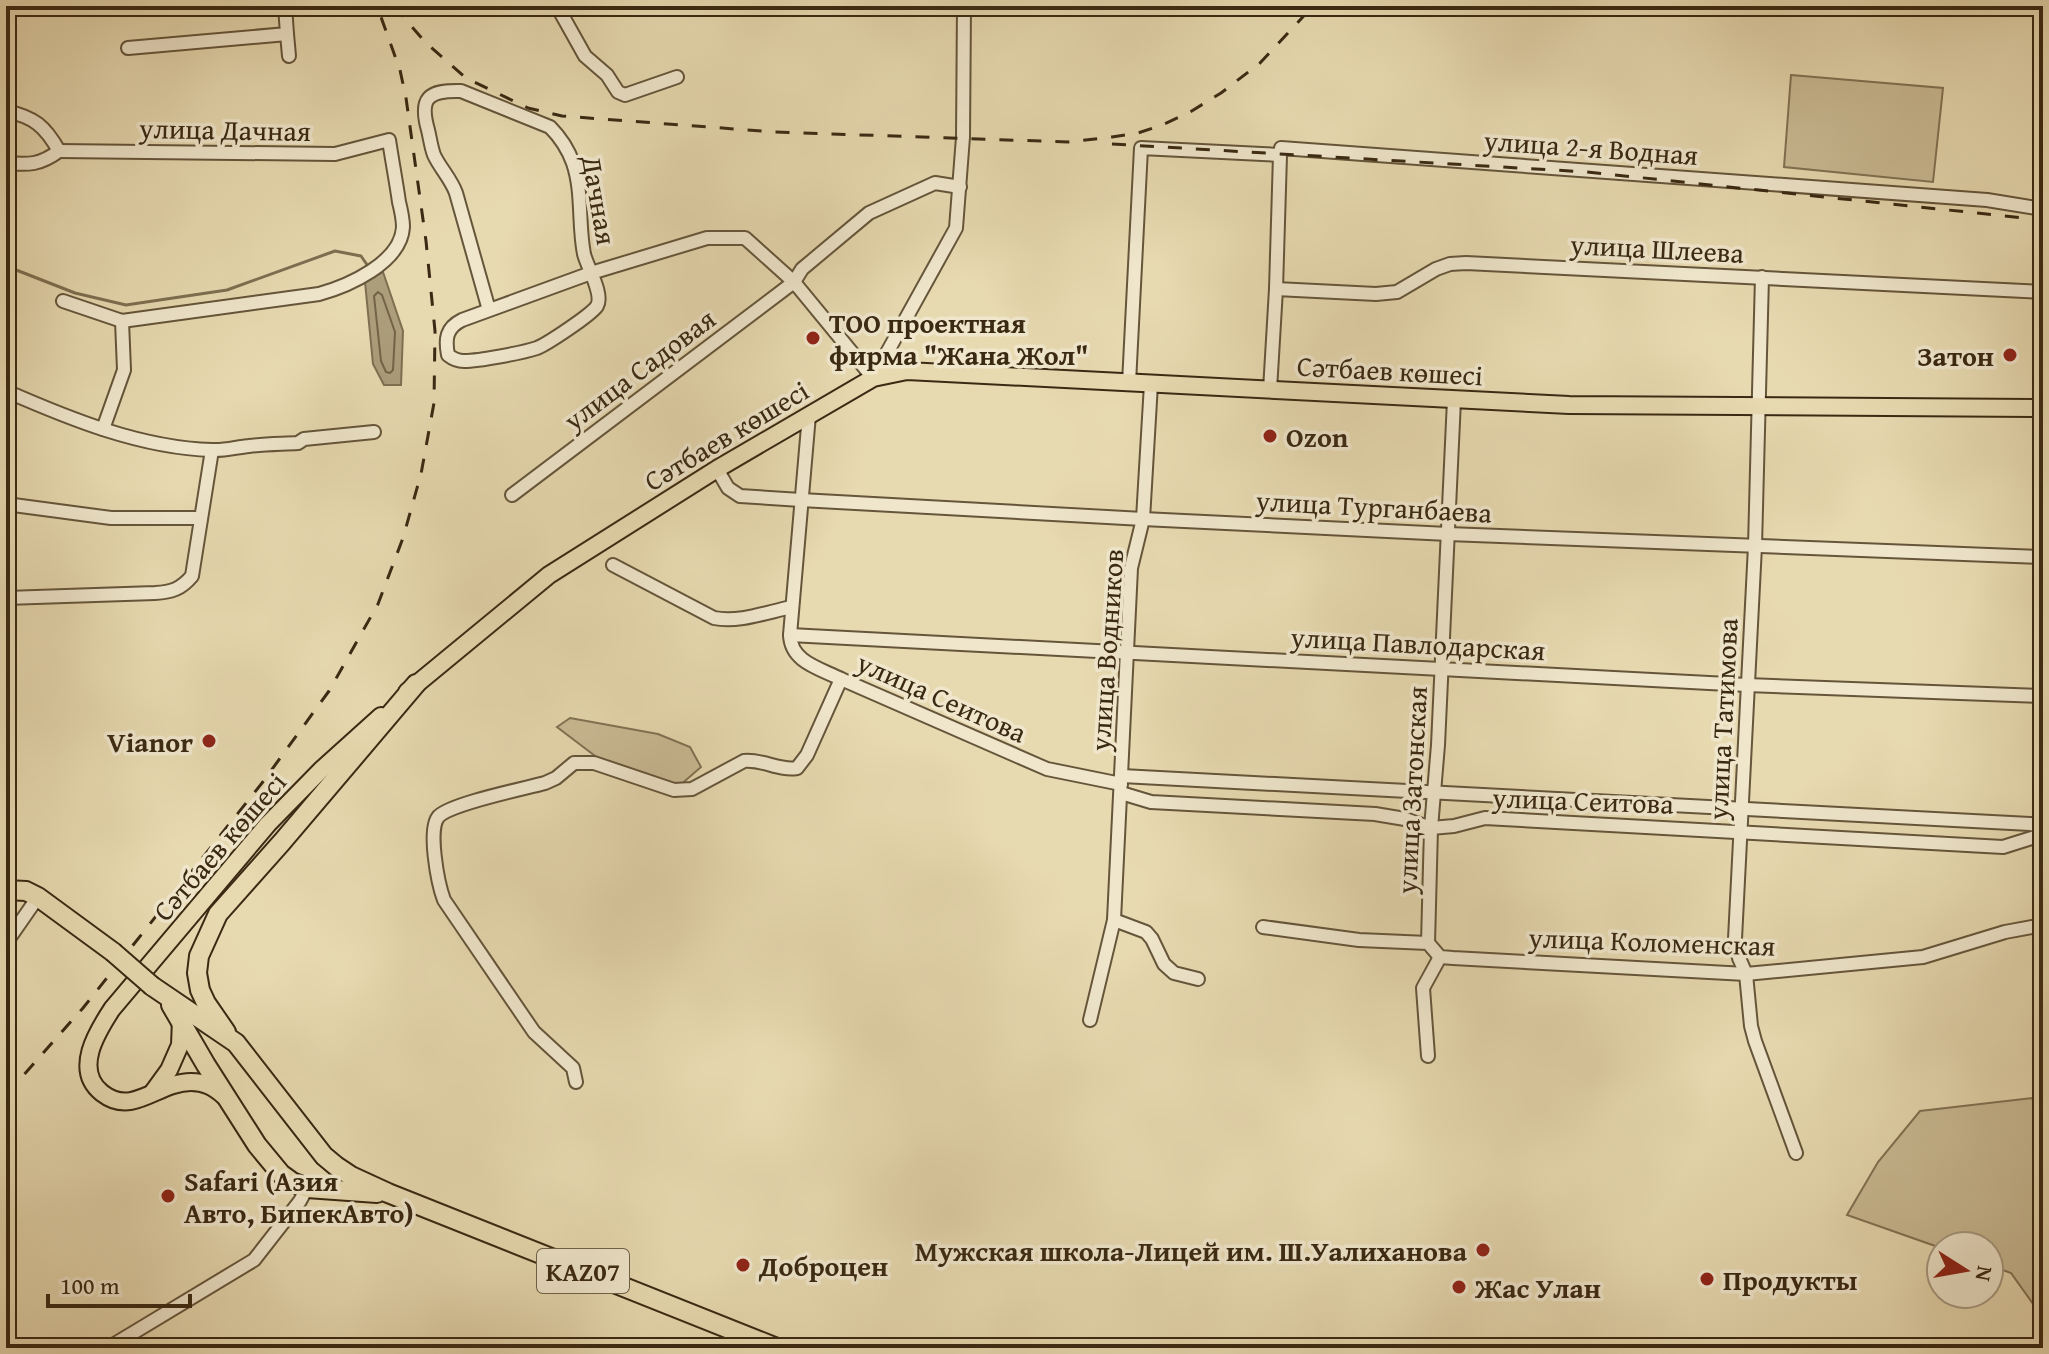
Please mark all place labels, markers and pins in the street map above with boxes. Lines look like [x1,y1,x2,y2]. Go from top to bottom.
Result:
place label: ТОО проектная фирма "Жана Жол" [829,302,1089,375]
marker: ТОО проектная фирма "Жана Жол" [804,329,822,347]
place label: Затон [1917,335,1994,376]
marker: Затон [2001,346,2019,364]
place label: Ozon [1286,416,1349,457]
marker: Ozon [1261,427,1279,445]
place label: Vianor [107,721,193,762]
marker: Vianor [200,732,218,750]
place label: Safari (Азия Авто, БипекАвто) [184,1160,414,1233]
marker: Safari (Азия Авто, БипекАвто) [159,1187,177,1205]
place label: Мужская школа-Лицей им. Ш.Уалиханова [915,1230,1468,1271]
marker: Мужская школа-Лицей им. Ш.Уалиханова [1474,1241,1492,1259]
place label: Доброцен [758,1245,888,1286]
marker: Доброцен [734,1256,752,1274]
place label: Продукты [1723,1259,1858,1300]
place label: Жас Улан [1474,1267,1601,1308]
marker: Продукты [1698,1270,1716,1288]
marker: Жас Улан [1450,1278,1468,1296]

